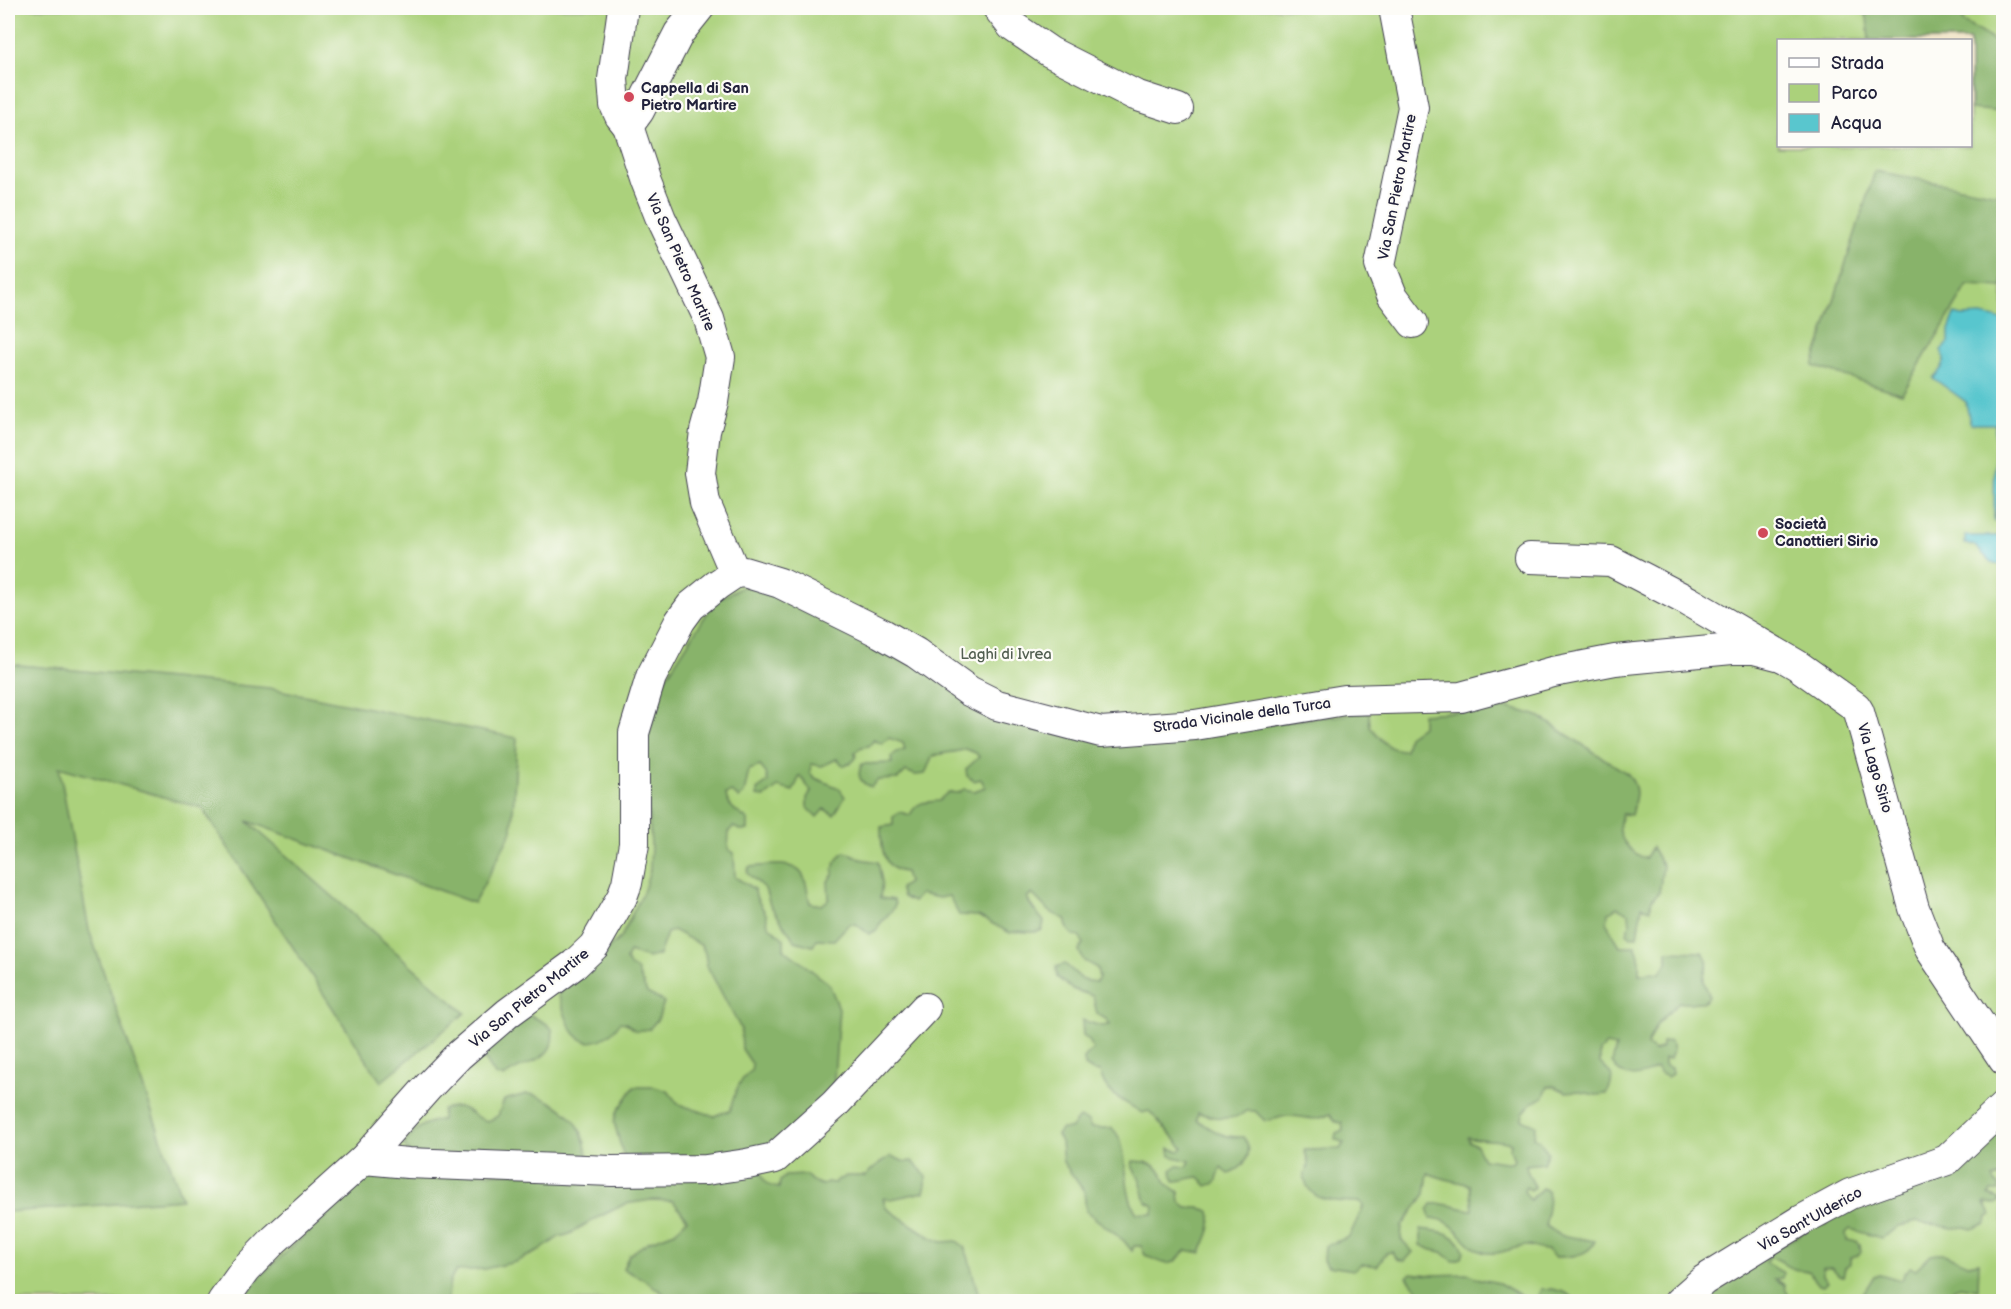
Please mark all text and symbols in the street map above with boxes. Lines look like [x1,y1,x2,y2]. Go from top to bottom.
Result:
legend [1777,39,1972,147]
text: Strada [1831,53,1884,74]
place label: Cappella di San Pietro Martire [641,79,749,115]
text: Parco [1831,83,1878,104]
marker: Cappella di San Pietro Martire [622,90,636,104]
street label: Via San Pietro Martire [1374,112,1421,262]
text: Acqua [1831,113,1882,134]
street label: Via San Pietro Martire [642,191,719,334]
place label: Società Canottieri Sirio [1775,515,1879,551]
marker: Società Canottieri Sirio [1756,526,1770,540]
park label: Laghi di Ivrea [960,645,1052,664]
street label: Strada Vicinale della Turca [1152,694,1332,737]
street label: Via Lago Sirio [1853,721,1896,815]
street label: Via San Pietro Martire [466,944,593,1052]
street label: Via Sant'Ulderico [1755,1183,1866,1256]

